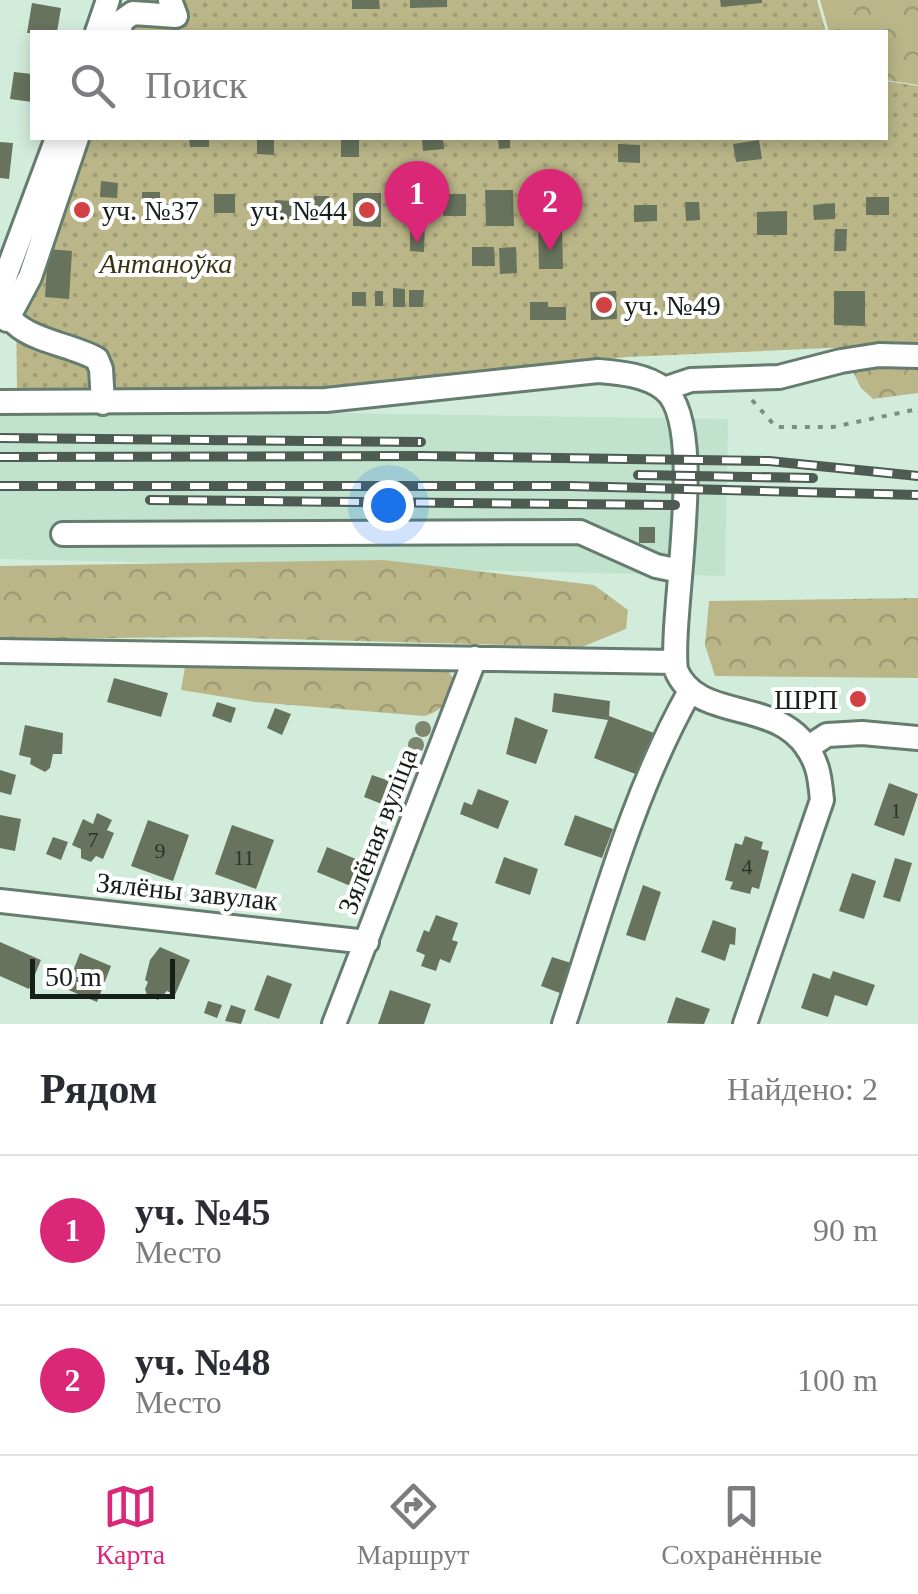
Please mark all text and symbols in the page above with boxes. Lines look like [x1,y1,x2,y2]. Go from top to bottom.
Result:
search box [30,30,888,140]
icon: search [65,58,120,113]
text: Поиск [145,64,247,106]
pin: 1 [384,160,450,243]
pin: 2 [518,168,582,251]
place label: уч. №37 [102,195,199,226]
place label: уч. №44 [250,195,347,226]
marker: уч. №37 [71,199,93,221]
marker: уч. №44 [356,199,378,221]
park label: Антаноўка [98,248,232,279]
place label: уч. №49 [624,290,721,321]
marker: уч. №49 [593,294,615,316]
your location [363,480,414,531]
place label: ШРП [774,684,838,715]
marker: ШРП [847,688,869,710]
street label: Зялёная вуліца [332,743,423,918]
house number: 1 [891,798,902,823]
house number: 7 [88,827,99,852]
house number: 9 [155,838,166,863]
house number: 11 [233,845,255,870]
house number: 4 [742,854,753,879]
street label: Зялёны завулак [95,867,280,916]
scale bar [30,954,175,998]
text: 50 m [45,961,102,992]
text: Рядом [40,1066,157,1112]
text: Найдено: 2 [727,1071,878,1107]
text: уч. №45 [135,1191,271,1233]
text: 1 [65,1212,81,1248]
text: 90 m [813,1212,878,1248]
text: Место [135,1234,222,1270]
text: уч. №48 [135,1341,271,1383]
text: 2 [65,1362,81,1398]
text: 100 m [797,1362,878,1398]
text: Место [135,1384,222,1420]
tab: Карта [96,1479,165,1571]
tab: Маршрут [357,1479,470,1571]
tab: Сохранённые [661,1479,822,1571]

